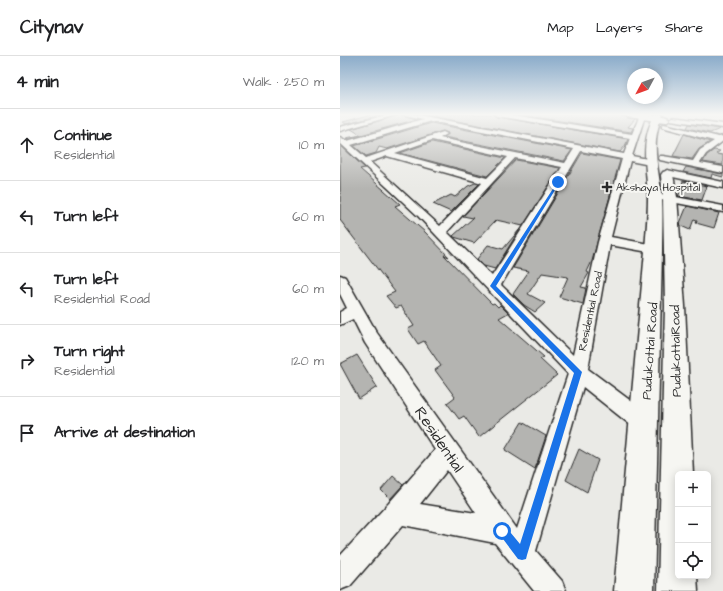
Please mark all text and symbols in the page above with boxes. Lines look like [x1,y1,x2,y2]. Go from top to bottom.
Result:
text: Citynav [20,14,83,41]
text: Map [547,18,574,38]
text: Layers [596,18,643,38]
text: Share [665,18,703,38]
north arrow [627,68,663,104]
text: 4 min [16,70,59,94]
text: Walk · 250 m [243,73,324,91]
text: Continue [54,125,112,146]
icon: ahead [16,134,38,156]
text: 10 m [299,136,324,154]
text: Residential [54,146,115,164]
route end [549,173,567,191]
place label: Akshaya Hospital [616,180,701,196]
marker: Akshaya Hospital [601,181,613,193]
icon: left [16,206,38,228]
text: Turn left [54,206,118,227]
text: 60 m [292,208,324,226]
text: Turn left [54,269,118,290]
street label: Residential Road [575,269,606,352]
icon: left [16,278,38,300]
text: 60 m [292,280,324,298]
text: Residential Road [54,290,150,308]
street label: Pudukottai Road [638,301,662,400]
street label: PudukottaiRoad [666,304,686,397]
text: Turn right [54,341,125,362]
icon: right [16,350,38,372]
text: 120 m [291,352,324,370]
text: Residential [54,362,115,380]
street label: Residential [409,402,469,477]
icon: arrive [16,422,38,444]
text: Arrive at destination [54,422,195,443]
map controls [675,471,711,579]
button: + [675,471,711,507]
button: − [675,507,711,543]
route start [493,522,511,540]
button: locate [675,543,711,579]

